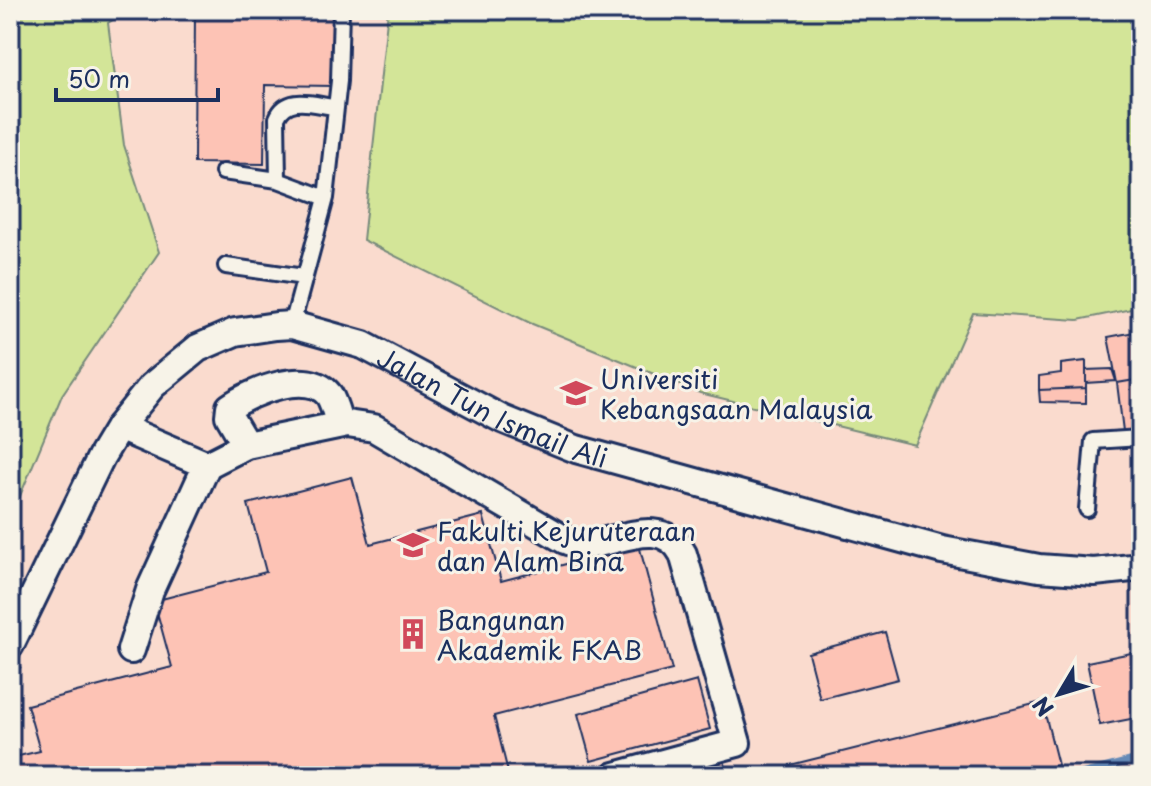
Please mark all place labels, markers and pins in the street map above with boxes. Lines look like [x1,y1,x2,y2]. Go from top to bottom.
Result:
place label: Universiti Kebangsaan Malaysia [600,359,873,428]
school or university icon: Universiti Kebangsaan Malaysia [559,376,593,410]
place label: Fakulti Kejuruteraan dan Alam Bina [437,511,696,580]
school or university icon: Fakulti Kejuruteraan dan Alam Bina [396,528,430,562]
place label: Bangunan Akademik FKAB [437,600,642,669]
building icon: Bangunan Akademik FKAB [396,617,430,651]

